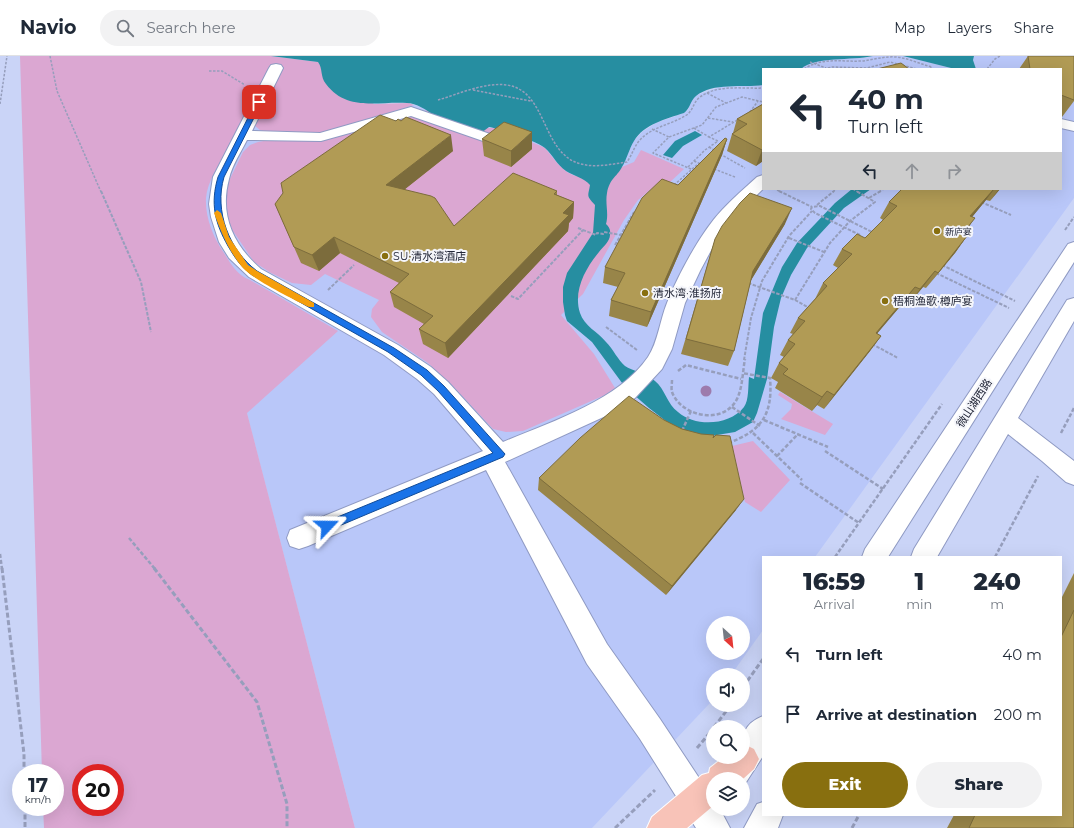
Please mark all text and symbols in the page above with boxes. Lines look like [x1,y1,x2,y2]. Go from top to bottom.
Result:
search box [100,10,380,46]
text: Navio [20,16,76,39]
icon: search [114,17,136,39]
text: Search here [146,18,236,37]
text: Map [894,19,925,37]
text: Layers [947,19,992,37]
text: Share [1014,19,1054,37]
text: 40 m [848,82,924,116]
icon: left [782,84,834,136]
pin [242,85,276,119]
icon: arrive [248,91,270,113]
text: Turn left [848,116,923,138]
icon: left [859,160,881,182]
icon: ahead [901,160,923,182]
icon: right [943,160,965,182]
marker: 新庐宴 [932,226,942,236]
place label: 新庐宴 [945,226,972,237]
place label: SU·清水湾酒店 [393,249,466,263]
marker: SU·清水湾酒店 [380,251,390,261]
place label: 清水湾·淮扬府 [653,286,722,300]
marker: 清水湾·淮扬府 [640,288,650,298]
place label: 梧桐渔歌·樽庐宴 [893,294,973,308]
marker: 梧桐渔歌·樽庐宴 [880,296,890,306]
street label: 微山湖西路 [953,376,995,431]
position arrow [306,505,348,547]
text: 16:59 [803,567,865,596]
text: 1 [915,567,924,596]
text: 240 [973,567,1021,596]
text: Arrival [814,596,855,612]
text: min [906,596,932,612]
text: m [990,596,1004,612]
north arrow [706,616,750,660]
map controls [706,616,750,816]
icon: left [782,643,804,665]
text: Turn left [816,645,883,664]
text: 40 m [1002,645,1042,664]
button: sound [706,668,750,712]
icon: arrive [782,703,804,725]
text: Arrive at destination [816,705,977,724]
text: 200 m [994,705,1042,724]
button: search [706,720,750,764]
button: Exit [782,762,908,808]
button: Share [916,762,1042,808]
speed limit sign: 20 [72,764,124,816]
button: layers [706,772,750,816]
text: 17 [28,773,48,797]
text: km/h [25,793,51,806]

